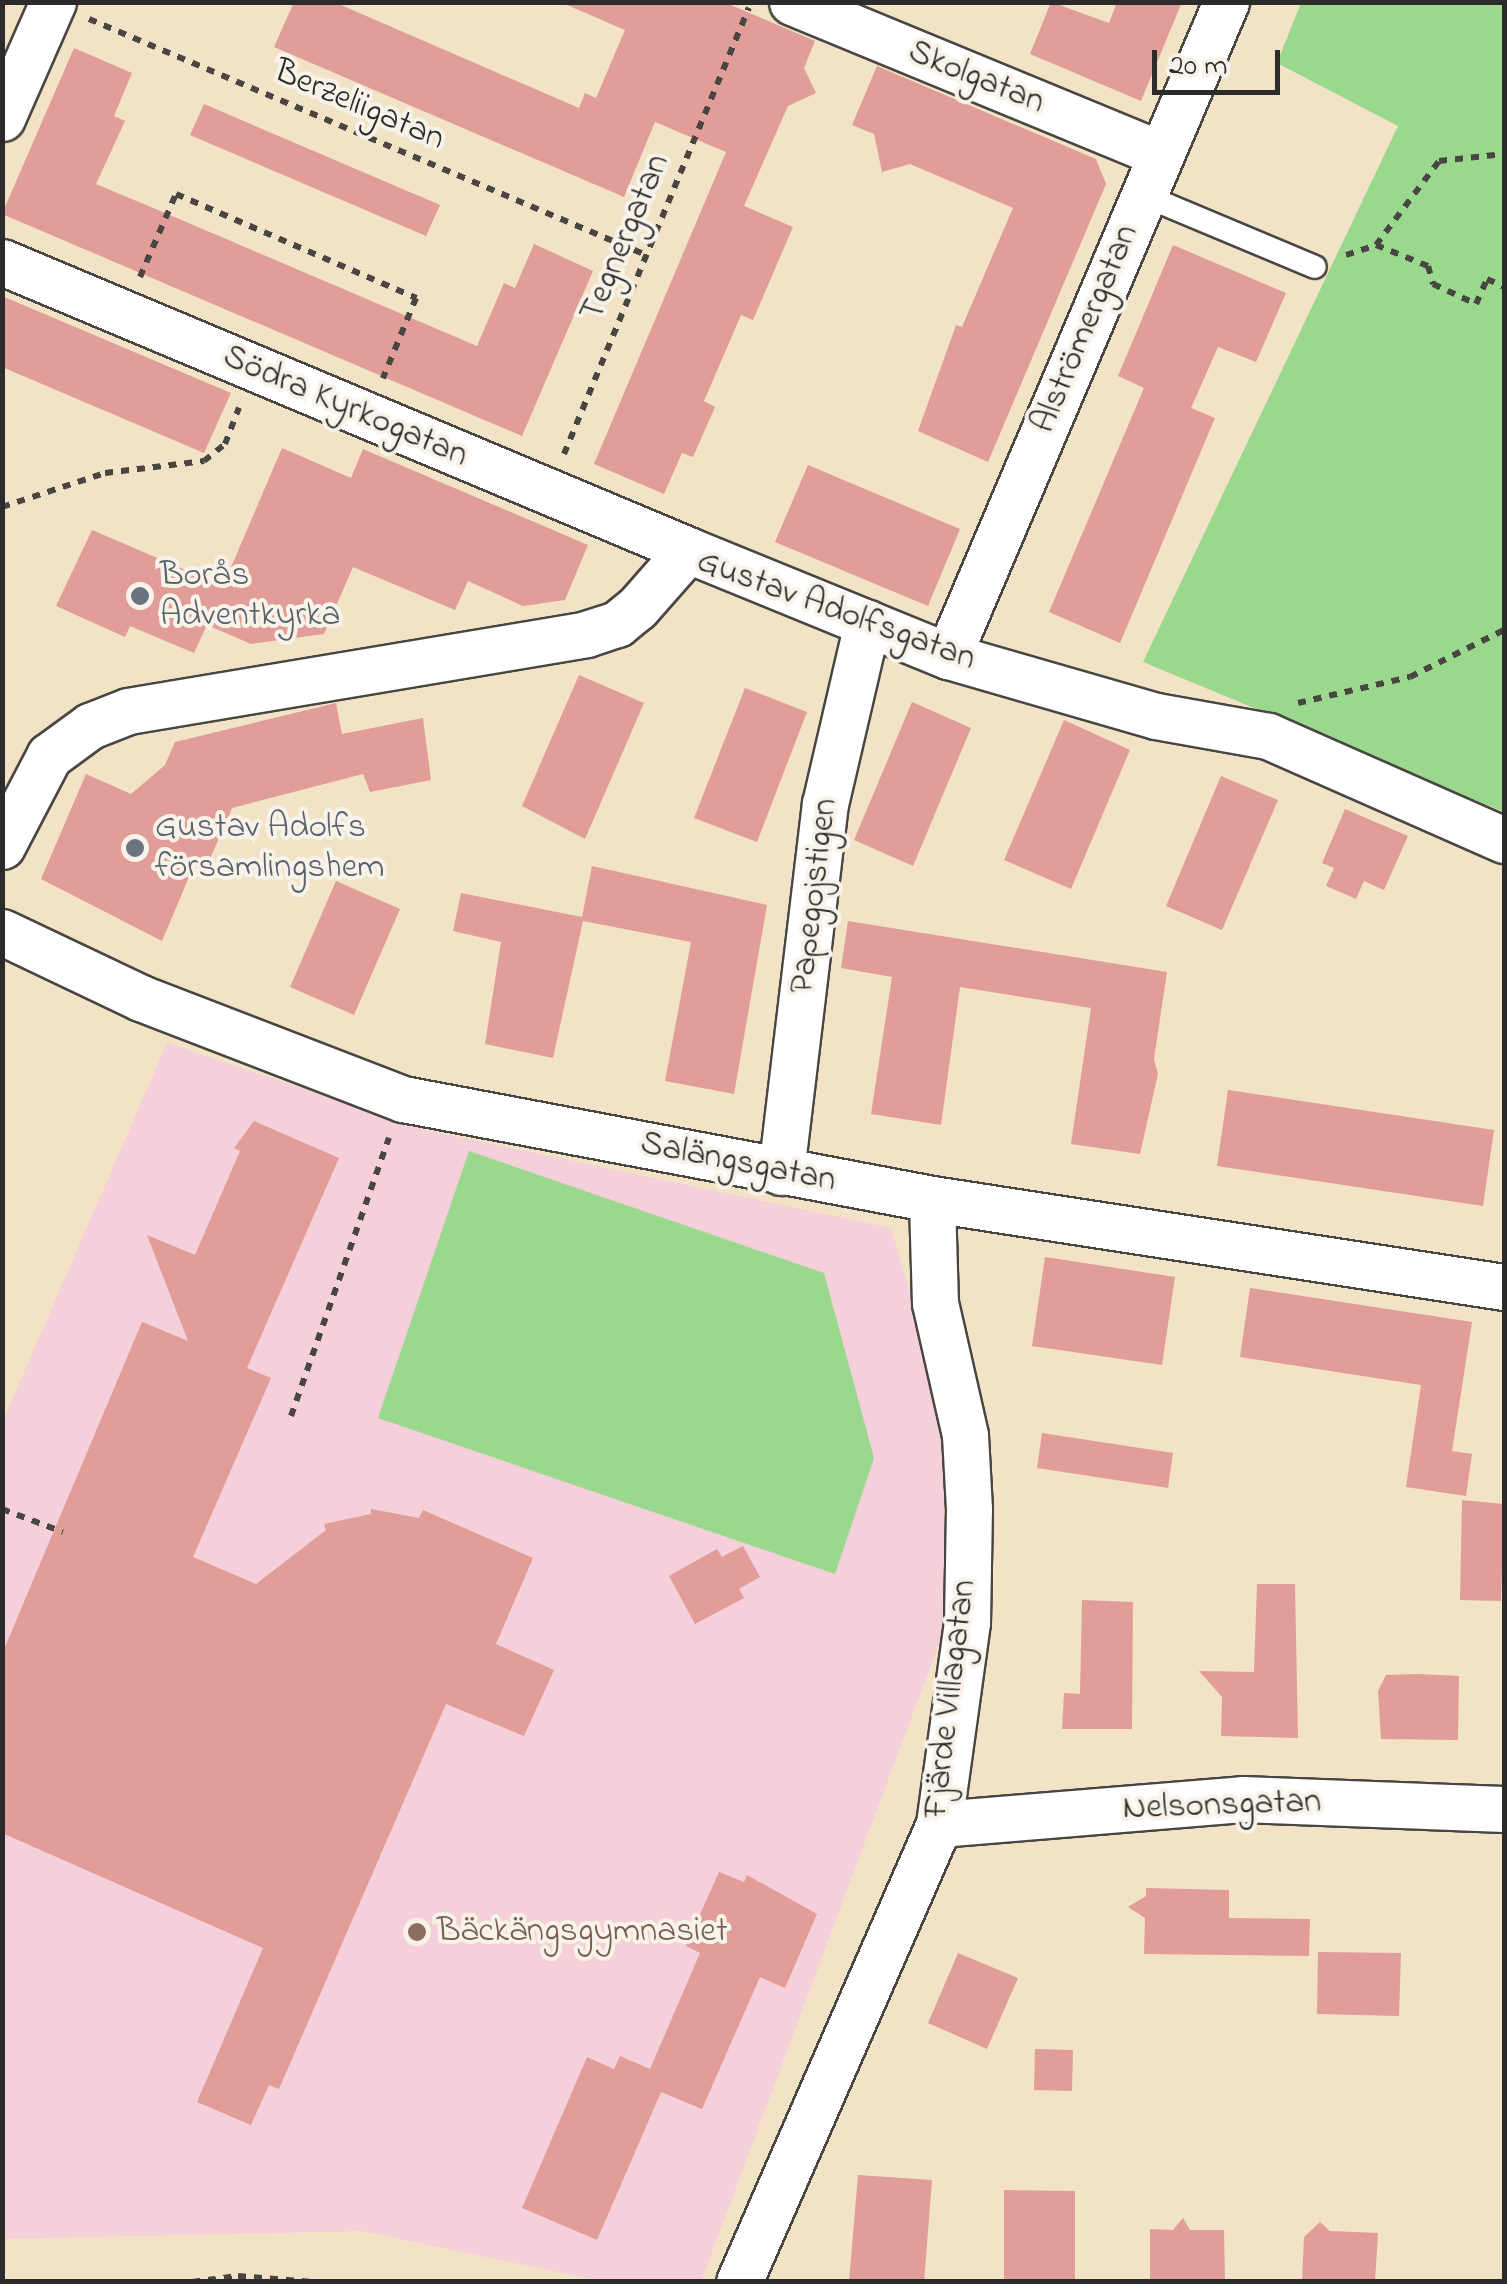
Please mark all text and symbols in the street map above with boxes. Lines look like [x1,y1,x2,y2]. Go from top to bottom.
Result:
scale bar [1157,30,1284,92]
street label: Skolgatan [902,32,1050,124]
text: 20 m [1169,45,1228,89]
street label: Berzeliigatan [267,51,451,161]
street label: Tegnergatan [572,148,680,328]
street label: Alströmergatan [1023,218,1149,440]
street label: Södra Kyrkogatan [216,336,474,478]
street label: Gustav Adolfsgatan [691,541,981,681]
place label: Borås Adventkyrka [160,555,340,637]
marker: Borås Adventkyrka [129,585,151,607]
street label: Papegojstigen [782,796,848,996]
place label: Gustav Adolfs församlingshem [155,807,385,889]
marker: Gustav Adolfs församlingshem [124,837,146,859]
street label: Salängsgatan [637,1123,839,1203]
street label: Fjärde Villagatan [916,1577,986,1821]
street label: Nelsonsgatan [1122,1782,1322,1830]
place label: Bäckängsgymnasiet [437,1911,728,1953]
marker: Bäckängsgymnasiet [406,1921,428,1943]

